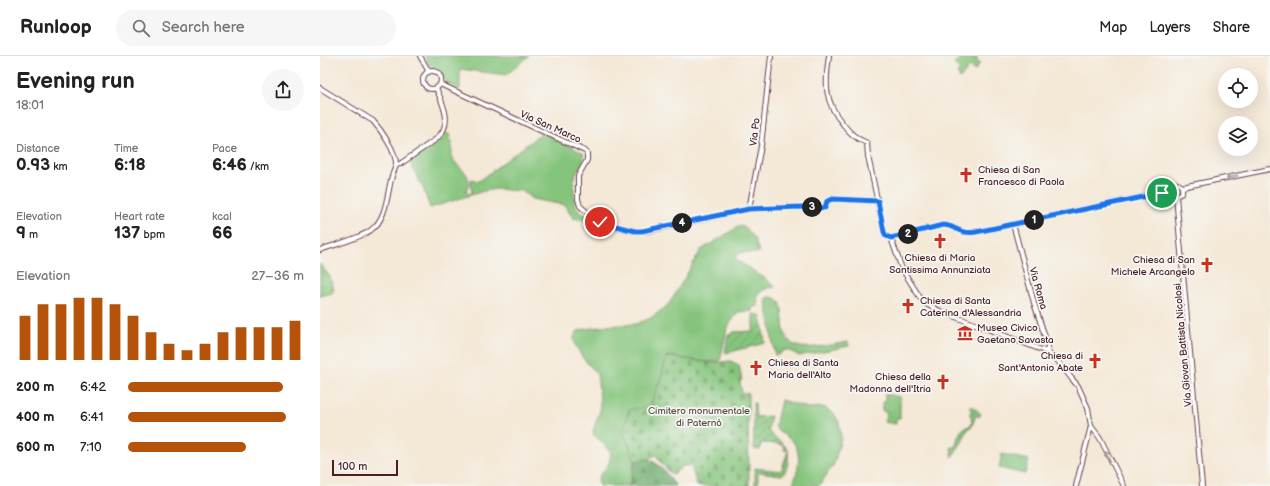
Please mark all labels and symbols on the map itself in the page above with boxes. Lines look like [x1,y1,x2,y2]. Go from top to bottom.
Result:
street label: Via San Marco [518,108,583,146]
street label: Via Po [747,117,763,147]
place label: Chiesa di San Francesco di Paola [978,164,1065,188]
church icon: Chiesa di San Francesco di Paola [957,166,975,184]
one-way arrow [1226,174,1239,182]
pin [1145,176,1179,210]
pin: 3 [802,197,822,217]
pin [583,205,617,239]
pin: 1 [1024,210,1044,230]
pin: 4 [672,213,692,233]
pin: 2 [898,224,918,244]
church icon: Chiesa di Maria Santissima Annunziata [931,232,949,250]
place label: Chiesa di Maria Santissima Annunziata [889,252,991,276]
place label: Chiesa di San Michele Arcangelo [1111,254,1195,278]
church icon: Chiesa di San Michele Arcangelo [1198,256,1216,274]
street label: Via Roma [1026,266,1050,311]
street label: Via Giovan Battista Nicolosi [1172,283,1194,407]
place label: Chiesa di Santa Caterina d'Alessandria [920,295,1022,319]
church icon: Chiesa di Santa Caterina d'Alessandria [899,297,917,315]
place label: Museo Civico Gaetano Savasta [977,322,1054,346]
museum icon: Museo Civico Gaetano Savasta [956,324,974,342]
place label: Chiesa di Sant'Antonio Abate [998,350,1083,374]
church icon: Chiesa di Sant'Antonio Abate [1086,352,1104,370]
place label: Chiesa di Santa Maria dell'Alto [768,357,839,381]
church icon: Chiesa di Santa Maria dell'Alto [747,359,765,377]
place label: Chiesa della Madonna dell'Itria [850,371,931,395]
church icon: Chiesa della Madonna dell'Itria [934,373,952,391]
park label: Cimitero monumentale di Paternò [648,405,750,429]
one-way arrow [1104,450,1111,462]
scale bar [332,458,398,477]

